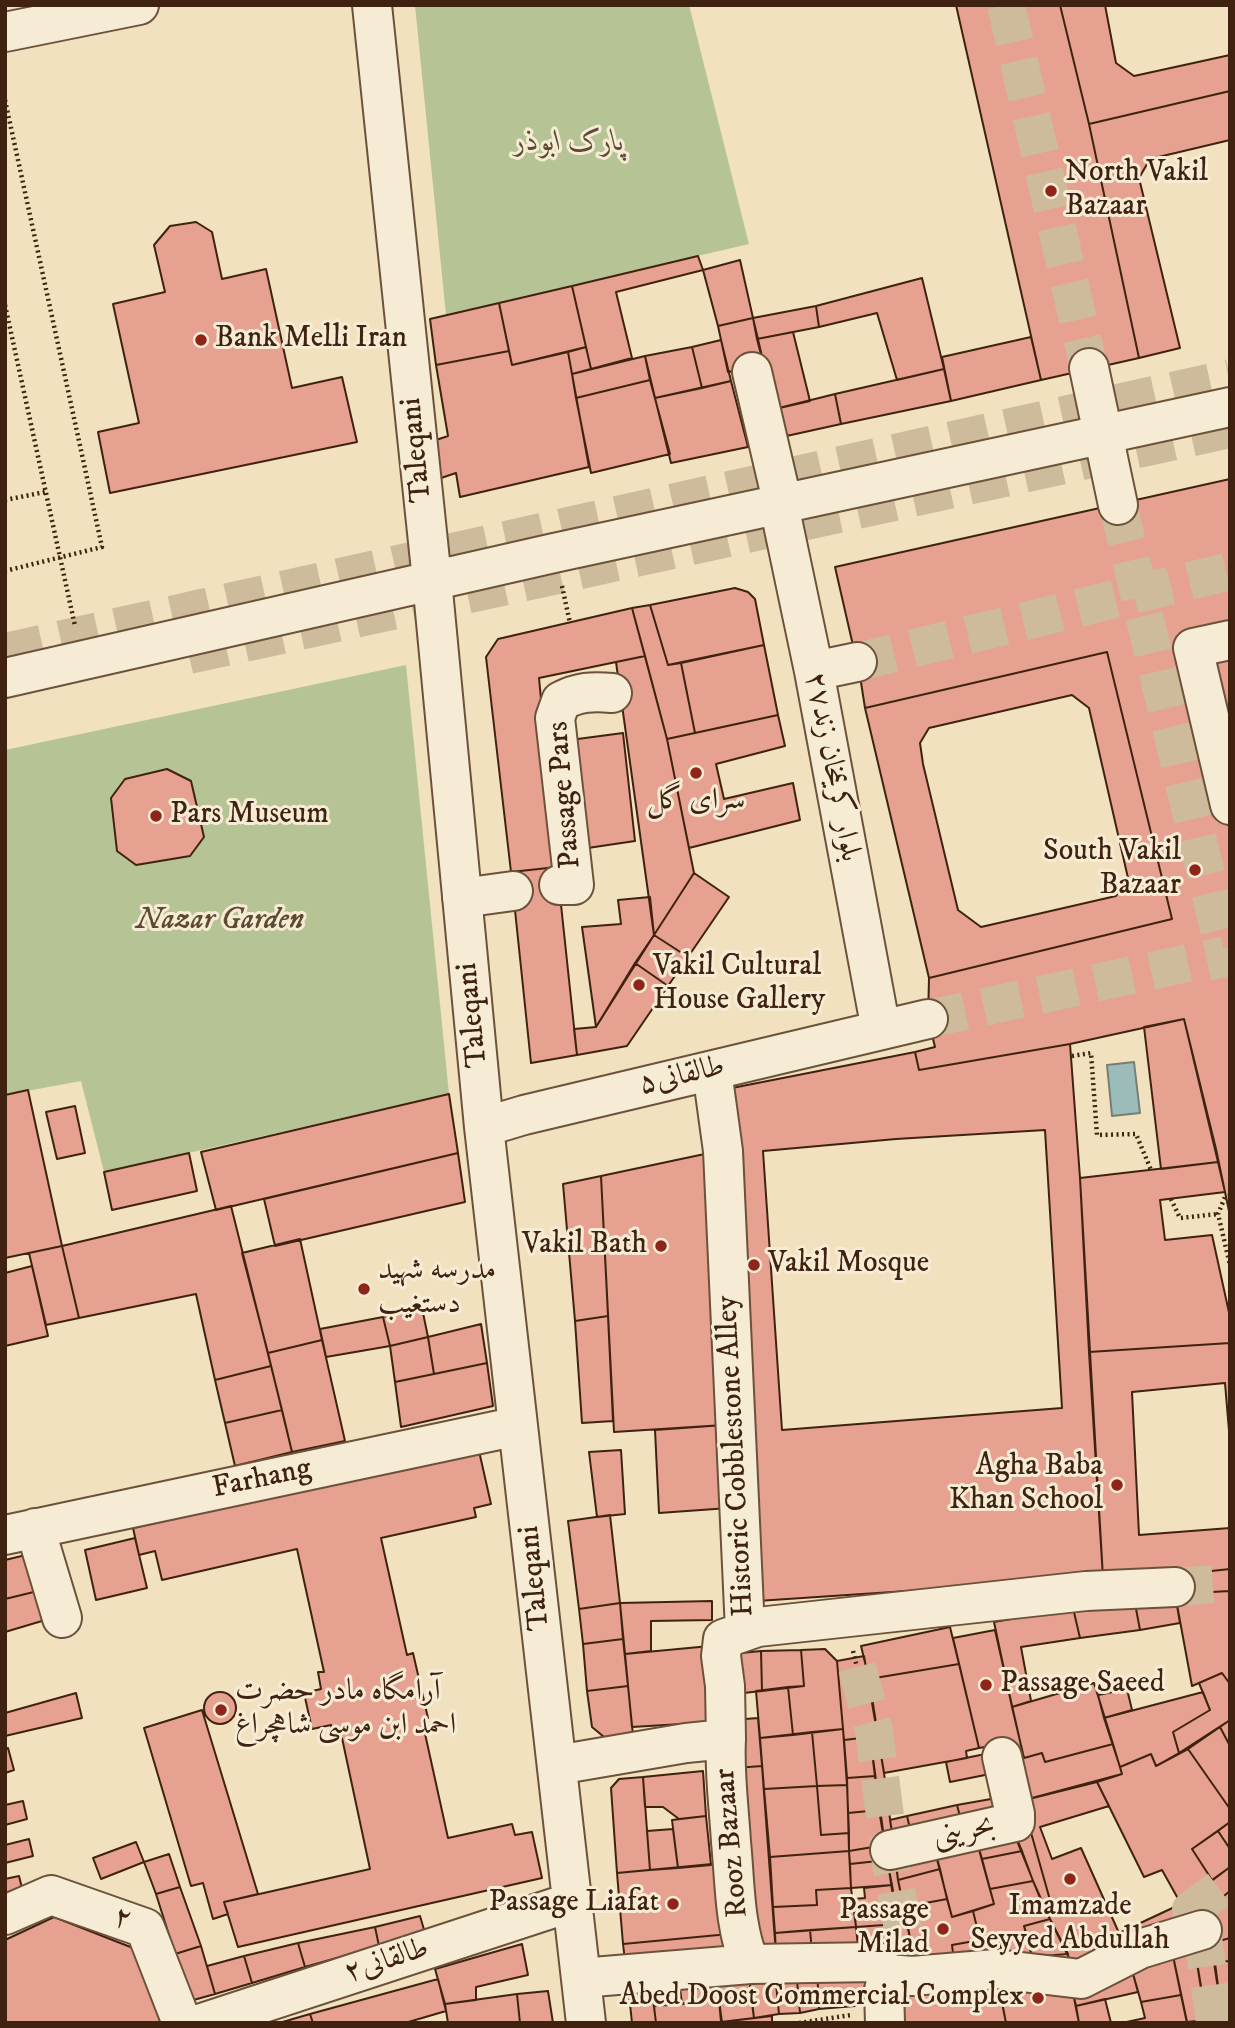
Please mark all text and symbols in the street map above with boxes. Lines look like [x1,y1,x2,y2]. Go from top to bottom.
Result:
park label: پارک ابوذر [514,126,624,162]
place label: North Vakil Bazaar [1065,156,1208,226]
marker: North Vakil Bazaar [1043,183,1059,199]
place label: Bank Melli Iran [215,322,407,358]
marker: Bank Melli Iran [193,332,209,348]
street label: Taleqani [395,396,441,504]
street label: بلوار کریمخان زند۲۷ [795,669,867,865]
street label: Passage Pars [542,720,590,870]
marker: سرای گل [688,765,704,781]
place label: سرای گل [647,784,745,820]
place label: Pars Museum [170,798,329,834]
marker: Pars Museum [148,808,164,824]
place label: South Vakil Bazaar [1043,835,1181,906]
marker: South Vakil Bazaar [1187,862,1203,878]
park label: Nazar Garden [136,904,304,940]
place label: Vakil Cultural House Gallery [653,950,825,1020]
street label: Taleqani [451,961,497,1069]
marker: Vakil Cultural House Gallery [631,977,647,993]
street label: طالقانی۵ [636,1050,728,1104]
place label: Vakil Bath [522,1228,647,1264]
marker: Vakil Bath [653,1238,669,1254]
place label: Vakil Mosque [768,1247,929,1283]
place label: مدرسه شهید دستغیب [378,1254,496,1324]
marker: Vakil Mosque [746,1257,762,1273]
marker: مدرسه شهید دستغیب [356,1281,372,1297]
street label: Historic Cobblestone Alley [711,1295,763,1617]
place label: Agha Baba Khan School [949,1450,1103,1520]
street label: Farhang [209,1452,315,1508]
marker: Agha Baba Khan School [1109,1477,1125,1493]
street label: Taleqani [513,1524,559,1632]
place label: Passage Saeed [1000,1667,1165,1703]
place label: آرامگاه مادر حضرت احمد ابن موسی شاهچراغ [235,1675,456,1746]
marker: Passage Saeed [978,1677,994,1693]
marker: آرامگاه مادر حضرت احمد ابن موسی شاهچراغ [213,1702,229,1718]
street label: Rooz Bazaar [709,1767,757,1919]
street label: بحرینی [929,1808,999,1858]
marker: Imamzade Seyyed Abdullah [1062,1871,1078,1887]
place label: Passage Liafat [489,1886,659,1922]
place label: Imamzade Seyyed Abdullah [970,1890,1170,1960]
place label: Passage Milad [839,1894,929,1965]
marker: Passage Liafat [665,1896,681,1912]
street label: ۲ [108,1900,136,1940]
marker: Passage Milad [935,1921,951,1937]
street label: طالقانی۲ [340,1931,434,1993]
place label: Abed Doost Commercial Complex [620,1980,1024,2016]
marker: Abed Doost Commercial Complex [1030,1990,1046,2006]

